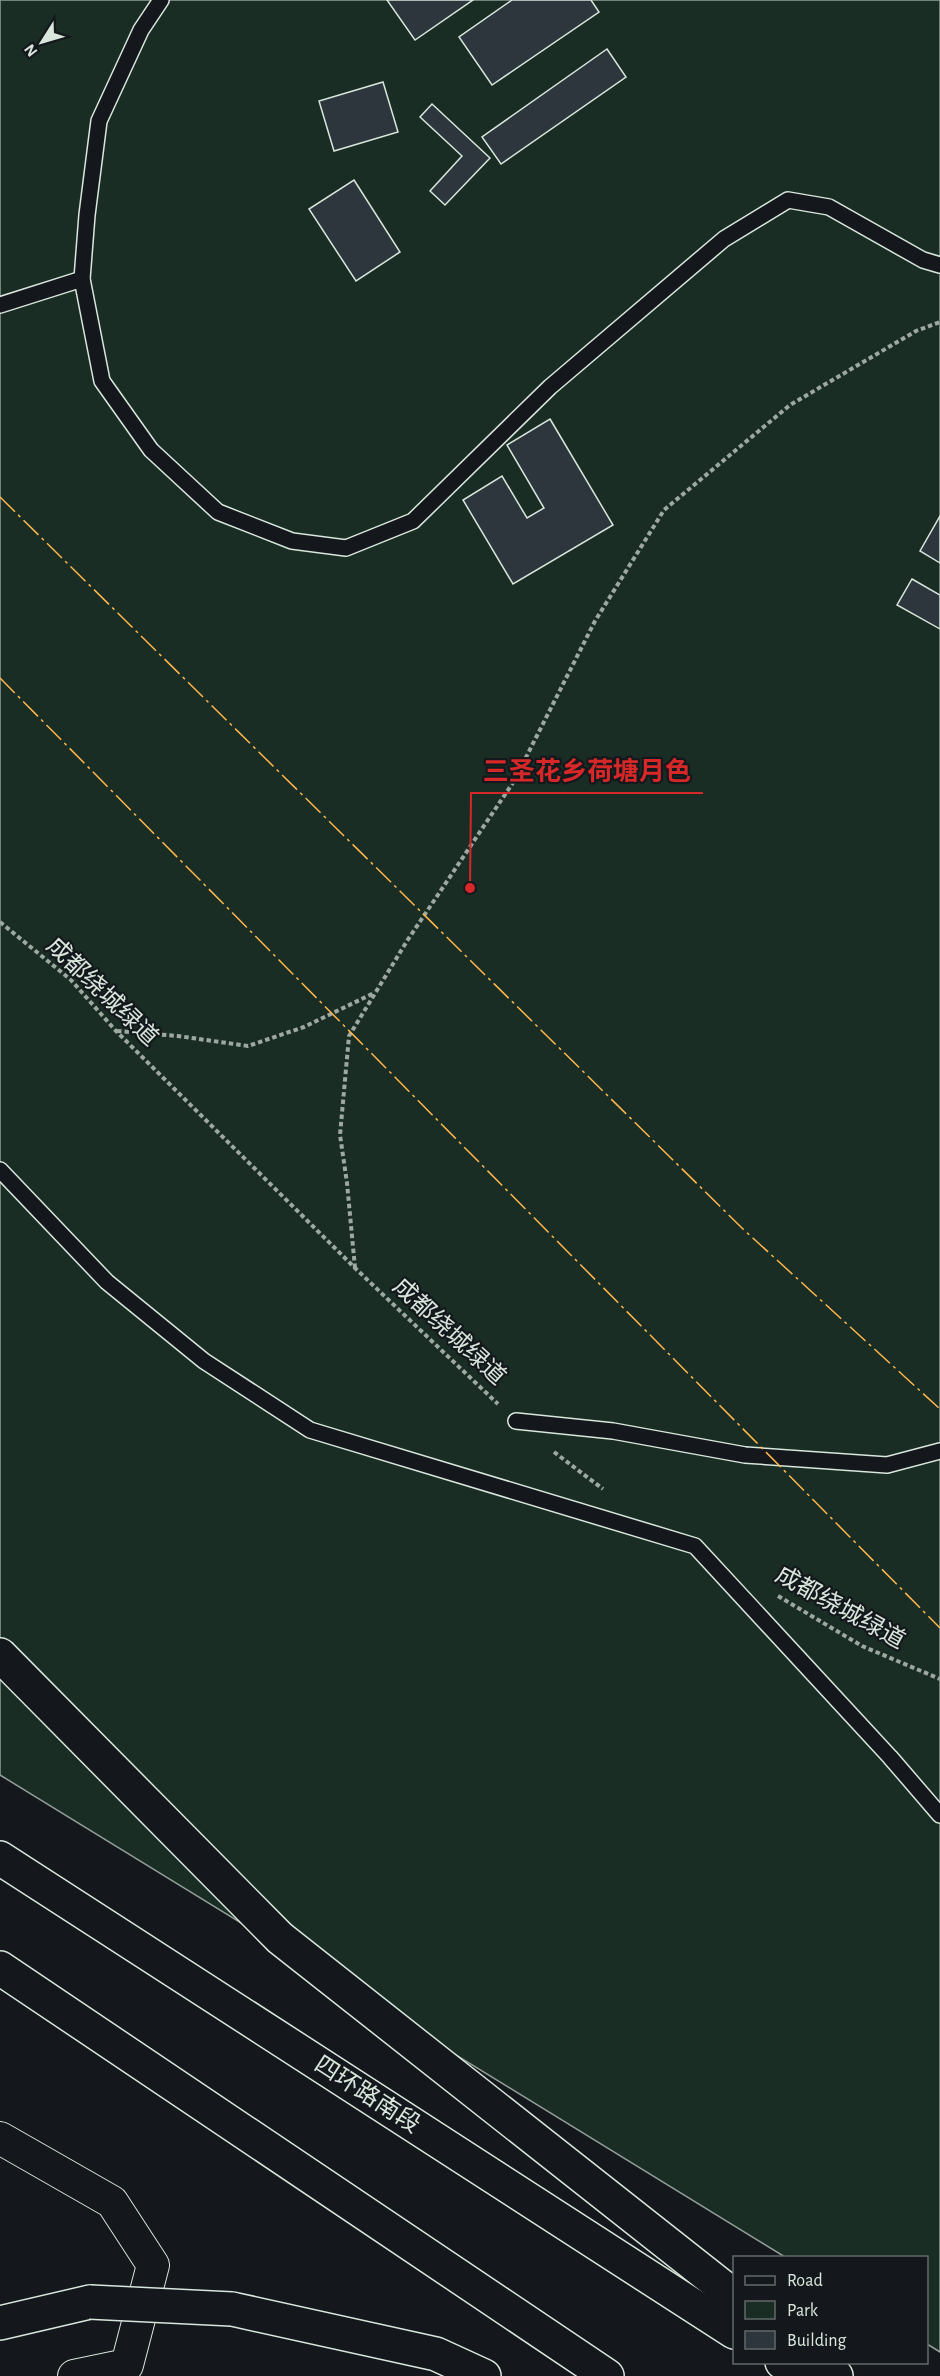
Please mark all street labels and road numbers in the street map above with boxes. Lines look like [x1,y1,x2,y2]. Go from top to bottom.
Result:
street label: 成都绕城绿道 [42,932,164,1051]
street label: 成都绕城绿道 [388,1273,511,1390]
street label: 成都绕城绿道 [771,1561,910,1653]
street label: 四环路南段 [310,2051,425,2138]

